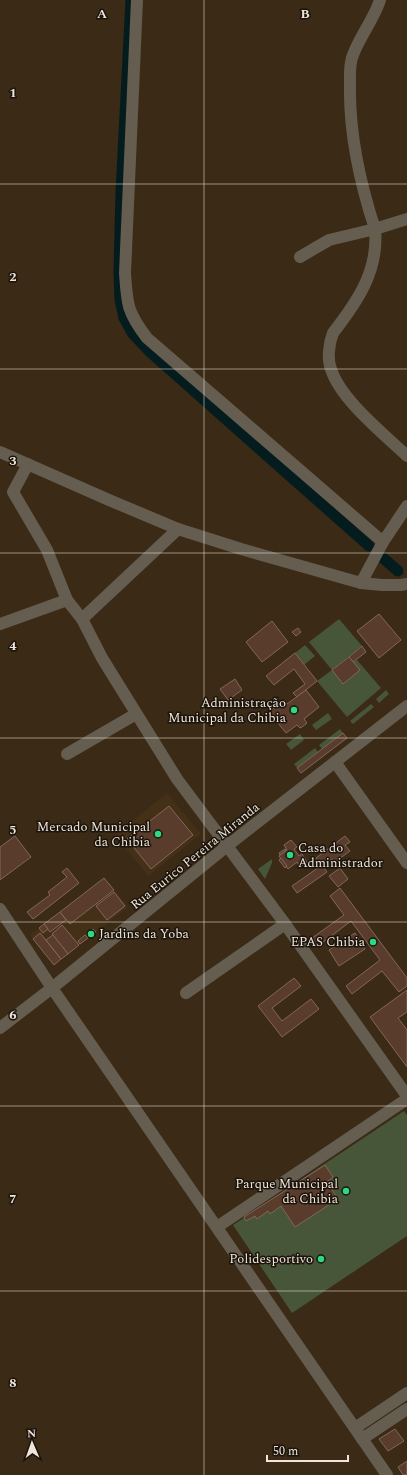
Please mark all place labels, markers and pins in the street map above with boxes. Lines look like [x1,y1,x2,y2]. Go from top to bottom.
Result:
place label: Administração Municipal da Chibia [168,693,287,728]
marker: Administração Municipal da Chibia [289,705,299,715]
place label: Mercado Municipal da Chibia [37,817,151,852]
marker: Mercado Municipal da Chibia [153,829,163,839]
place label: Casa do Administrador [298,838,383,873]
marker: Casa do Administrador [285,850,295,860]
place label: Jardins da Yoba [99,924,190,944]
marker: Jardins da Yoba [86,929,96,939]
place label: EPAS Chibia [291,932,366,952]
marker: EPAS Chibia [368,937,378,947]
place label: Parque Municipal da Chibia [235,1174,339,1209]
marker: Parque Municipal da Chibia [341,1186,351,1196]
place label: Polidesportivo [229,1249,313,1269]
marker: Polidesportivo [316,1254,326,1264]

